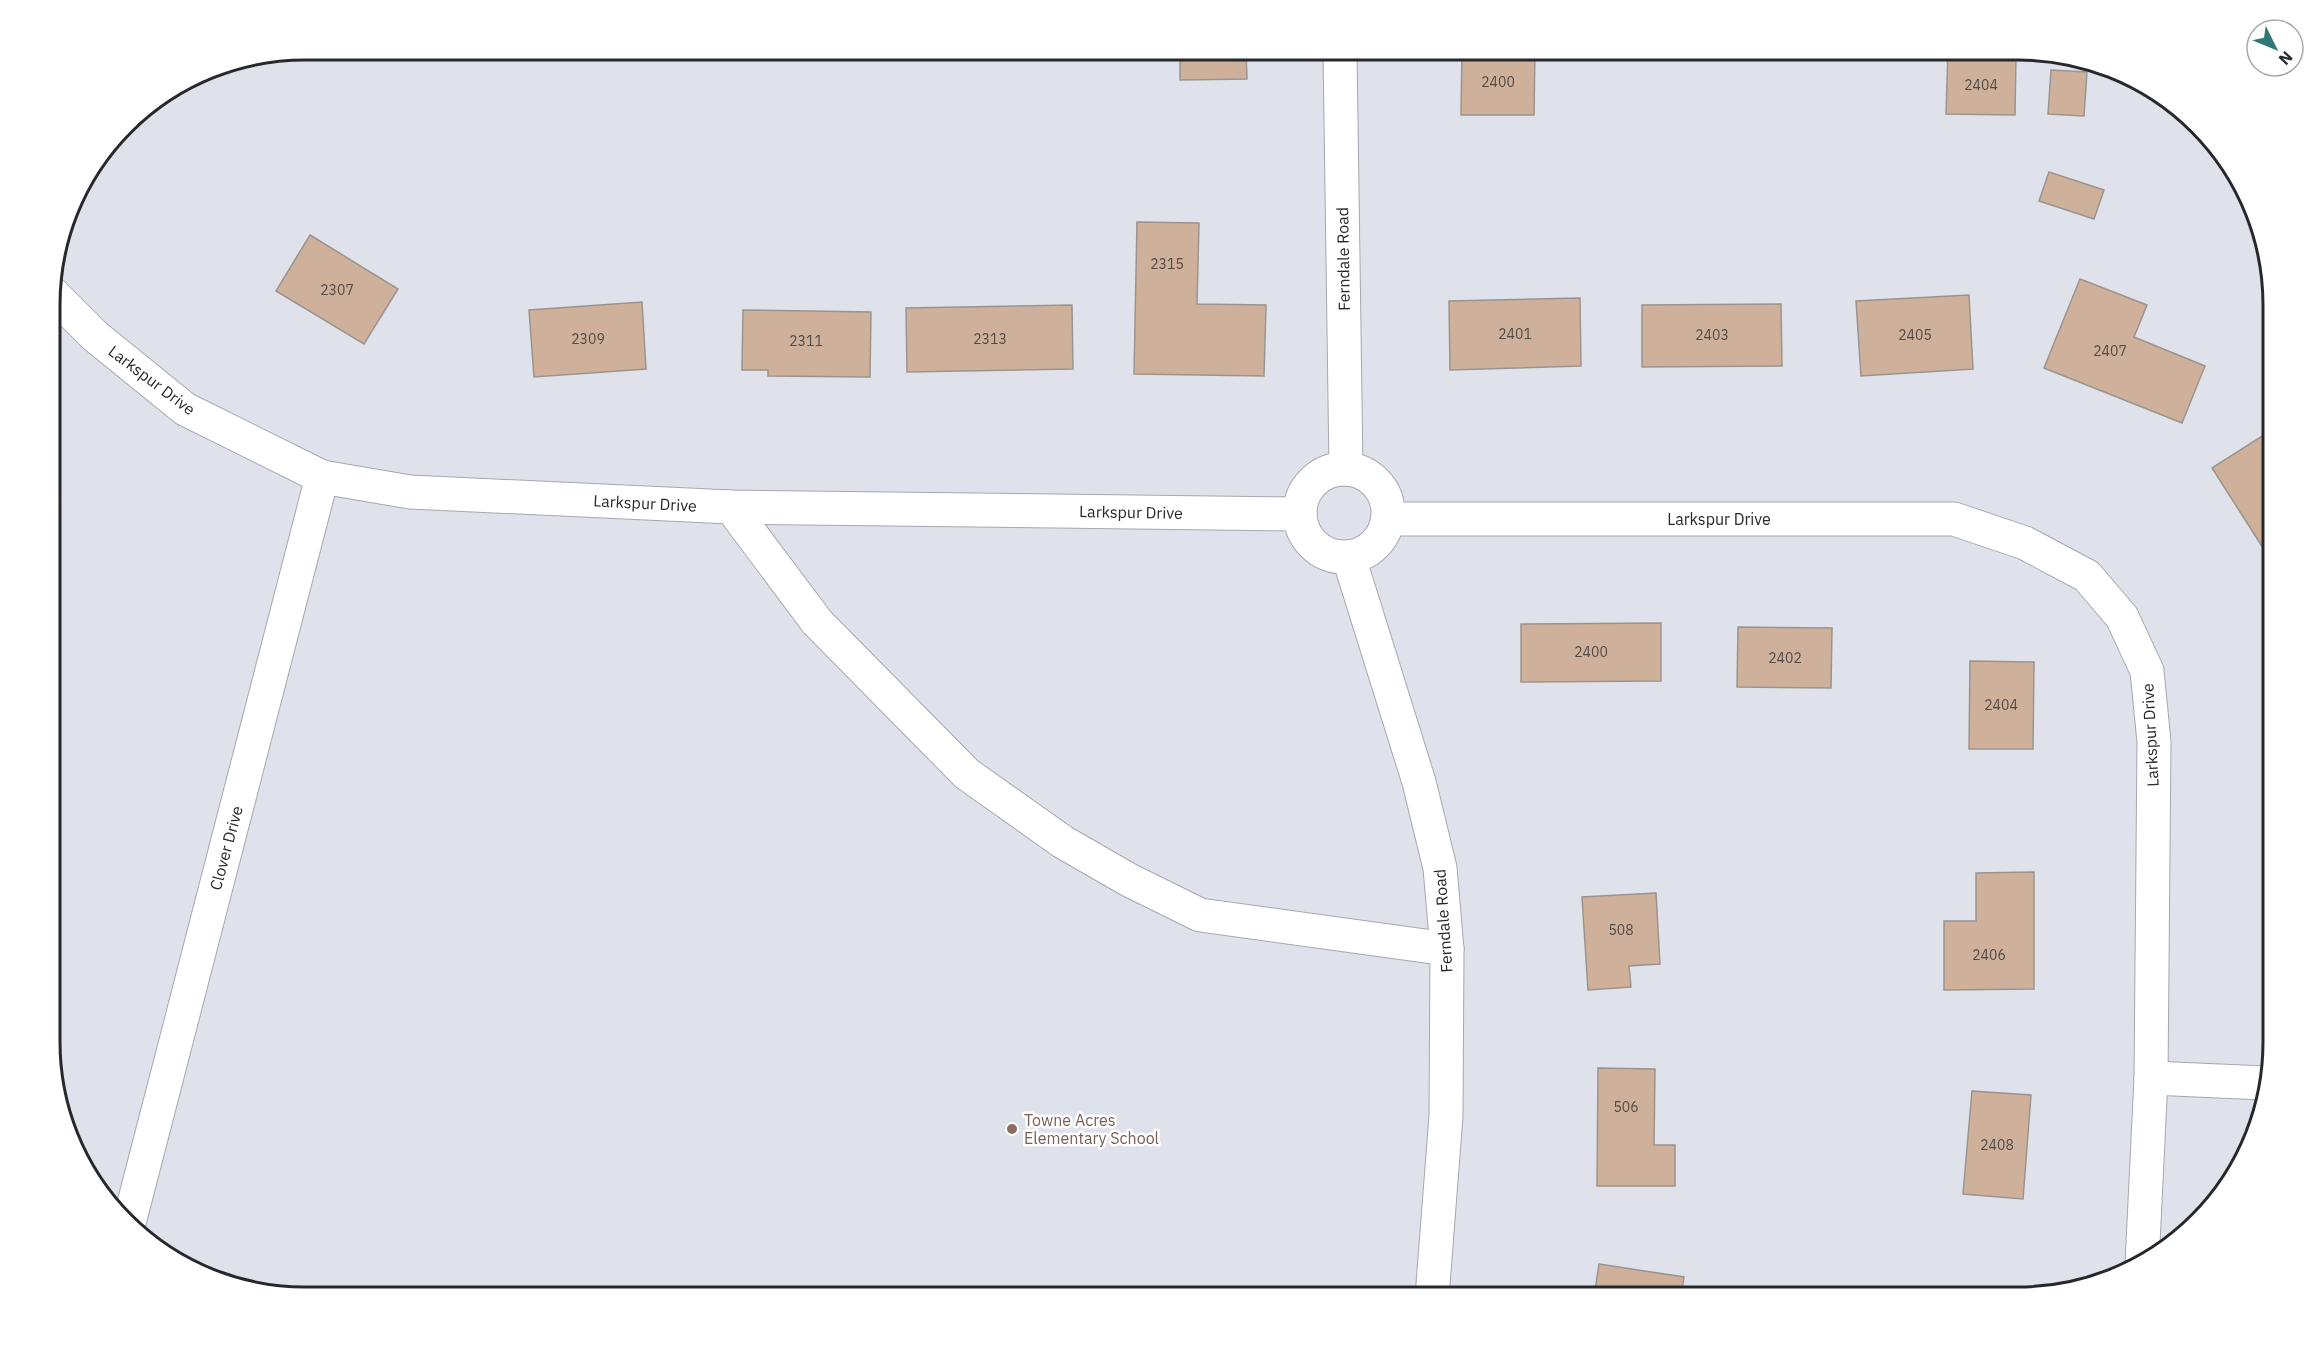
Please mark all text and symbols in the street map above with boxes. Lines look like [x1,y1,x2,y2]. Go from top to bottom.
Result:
north arrow [2245,18,2305,78]
text: N [2275,47,2297,69]
house number: 2400 [1481,73,1515,91]
house number: 2404 [1964,76,1998,94]
street label: Ferndale Road [1332,207,1354,311]
house number: 2315 [1150,255,1184,273]
house number: 2307 [320,281,354,299]
house number: 2401 [1498,325,1532,343]
house number: 2403 [1695,326,1729,344]
house number: 2405 [1898,326,1932,344]
house number: 2309 [571,330,605,348]
house number: 2313 [973,330,1007,348]
house number: 2311 [789,332,823,350]
street label: Larkspur Drive [105,341,200,419]
house number: 2407 [2093,342,2127,360]
street label: Larkspur Drive [593,490,697,516]
street label: Larkspur Drive [1079,501,1183,523]
street label: Larkspur Drive [1667,509,1771,529]
house number: 2400 [1574,643,1608,661]
house number: 2402 [1768,649,1802,667]
street label: Larkspur Drive [2137,683,2163,787]
house number: 2404 [1984,696,2018,714]
street label: Clover Drive [205,803,247,892]
street label: Ferndale Road [1429,869,1457,973]
house number: 508 [1608,921,1634,939]
house number: 2406 [1972,946,2006,964]
house number: 506 [1613,1098,1639,1116]
place label: Towne Acres Elementary School [1024,1110,1159,1148]
marker: Towne Acres Elementary School [1005,1122,1019,1136]
house number: 2408 [1980,1136,2014,1154]

